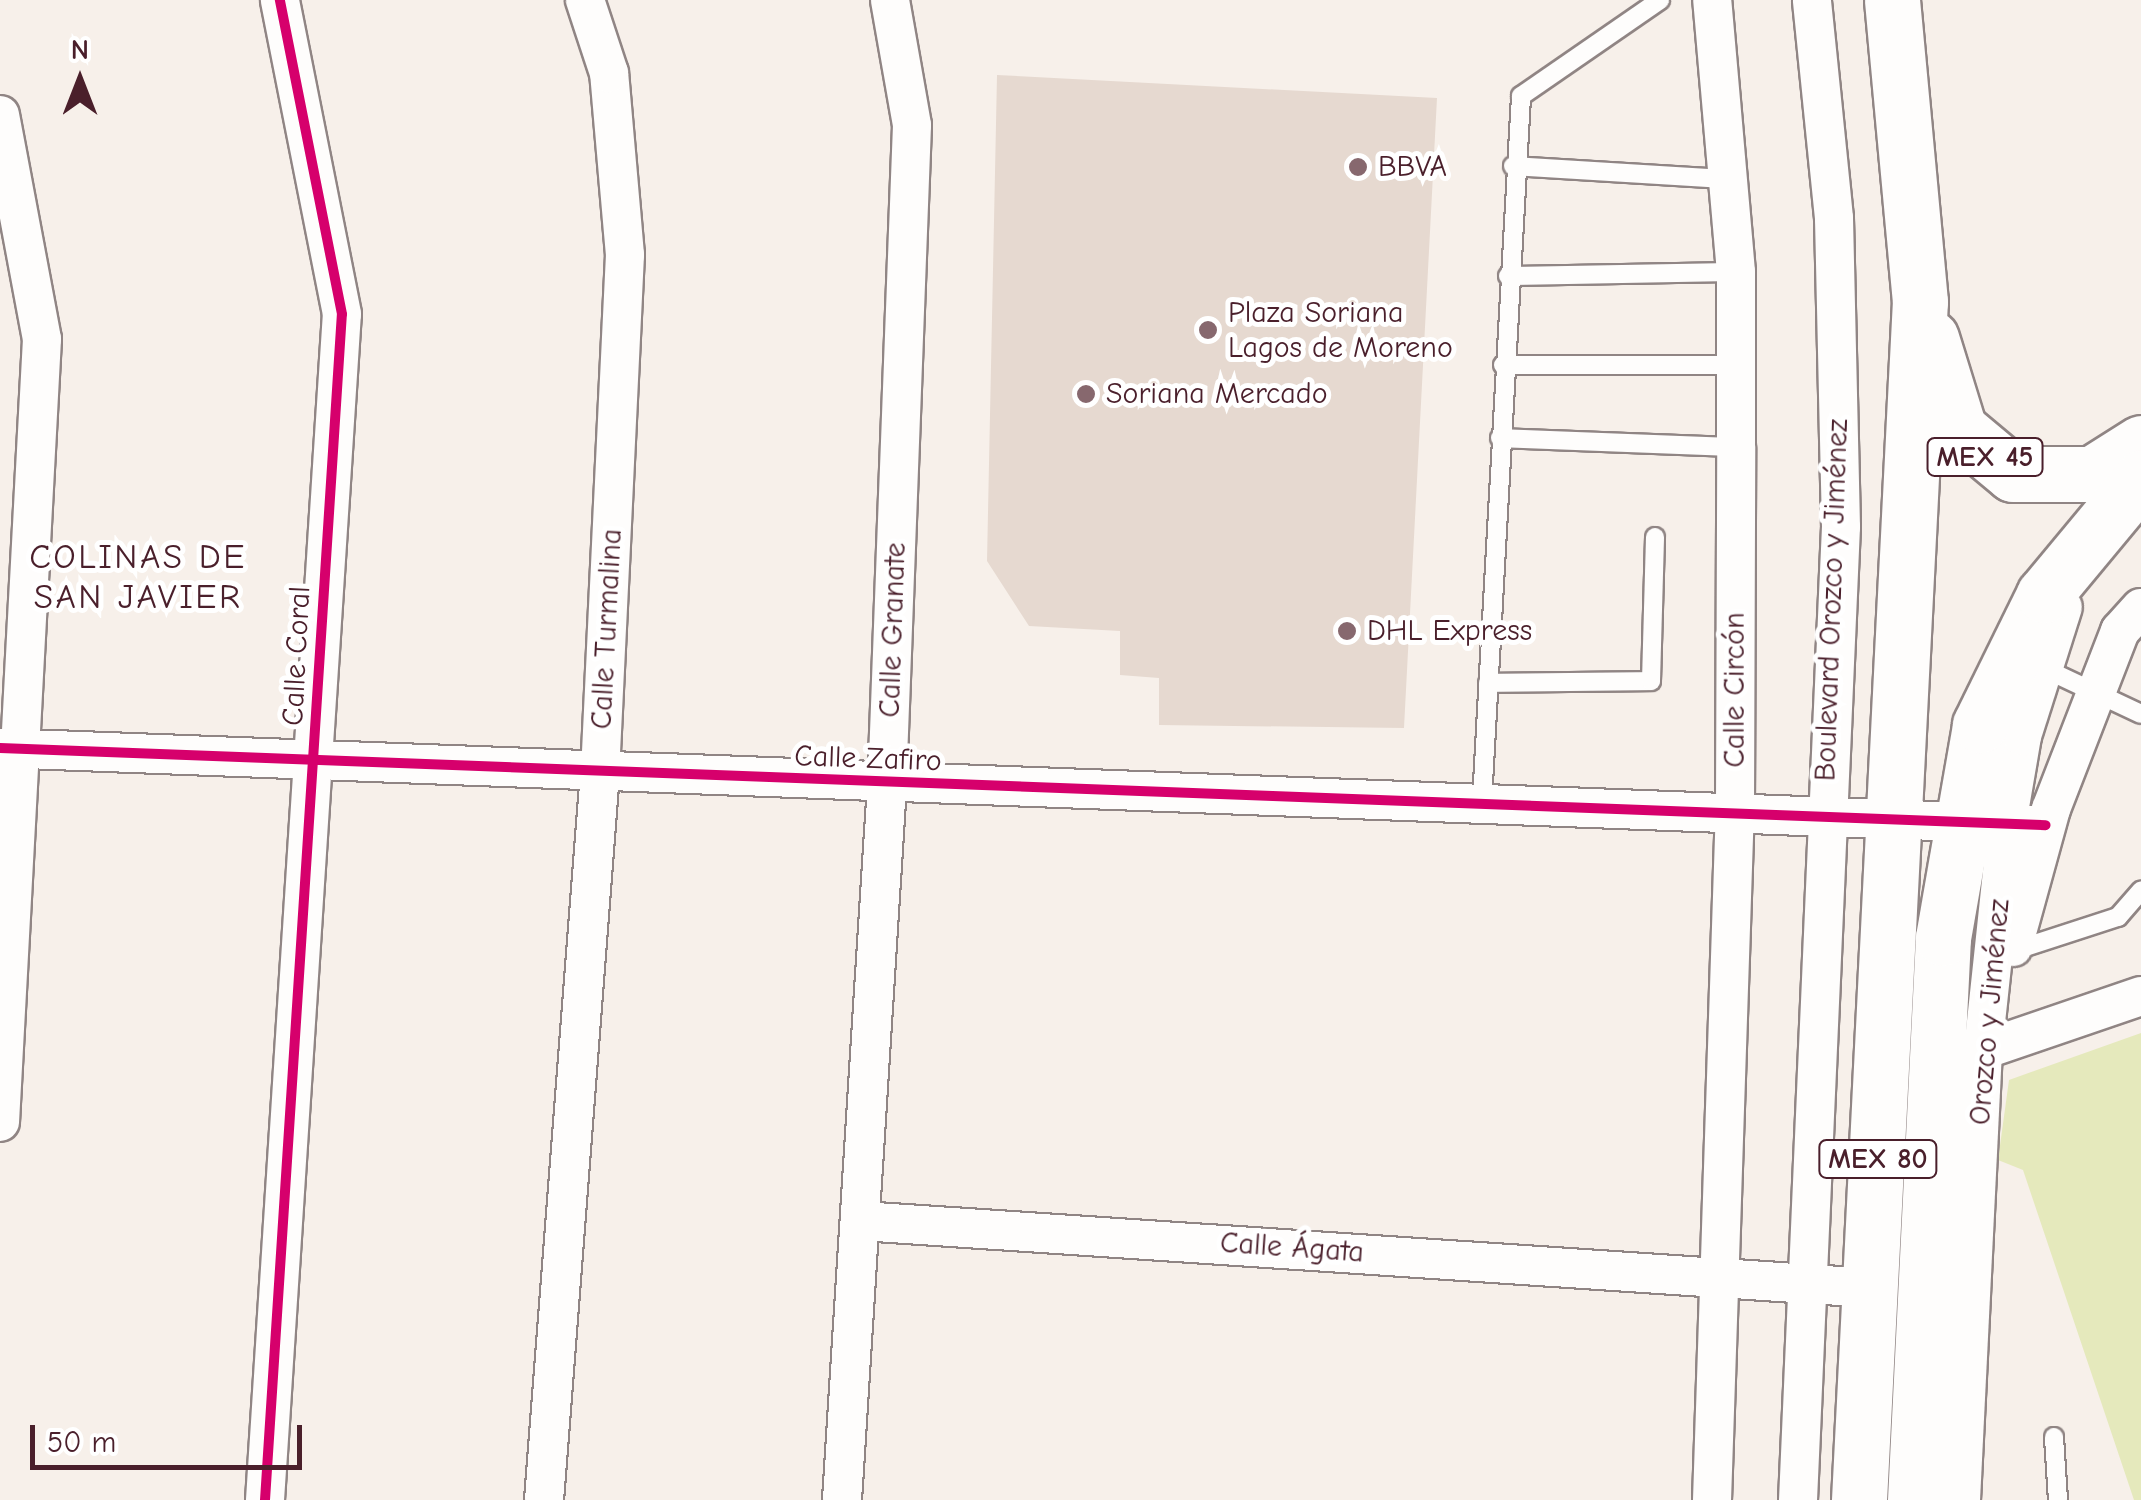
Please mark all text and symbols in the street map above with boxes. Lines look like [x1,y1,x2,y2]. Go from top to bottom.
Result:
north arrow [30,30,130,130]
text: N [71,34,89,66]
place label: BBVA [1378,149,1447,185]
marker: BBVA [1347,156,1369,178]
place label: Plaza Soriana Lagos de Moreno [1228,295,1453,366]
marker: Plaza Soriana Lagos de Moreno [1197,319,1219,341]
place label: Soriana Mercado [1106,376,1328,412]
marker: Soriana Mercado [1075,383,1097,405]
street label: Boulevard Orozco y Jiménez [1808,418,1856,782]
road number: MEX 45 [1925,434,2045,480]
street label: Calle Turmalina [584,528,630,730]
district label: COLINAS DE SAN JAVIER [29,536,247,618]
street label: Calle Granate [872,542,914,718]
street label: Calle Coral [275,585,319,727]
street label: Calle Circón [1717,612,1753,768]
place label: DHL Express [1367,613,1532,649]
marker: DHL Express [1336,620,1358,642]
street label: Calle Zafiro [794,738,942,780]
street label: Orozco y Jiménez [1962,897,2018,1127]
road number: MEX 80 [1818,1136,1938,1182]
street label: Calle Ágata [1219,1225,1365,1271]
scale bar [35,1405,308,1467]
text: 50 m [47,1425,116,1460]

